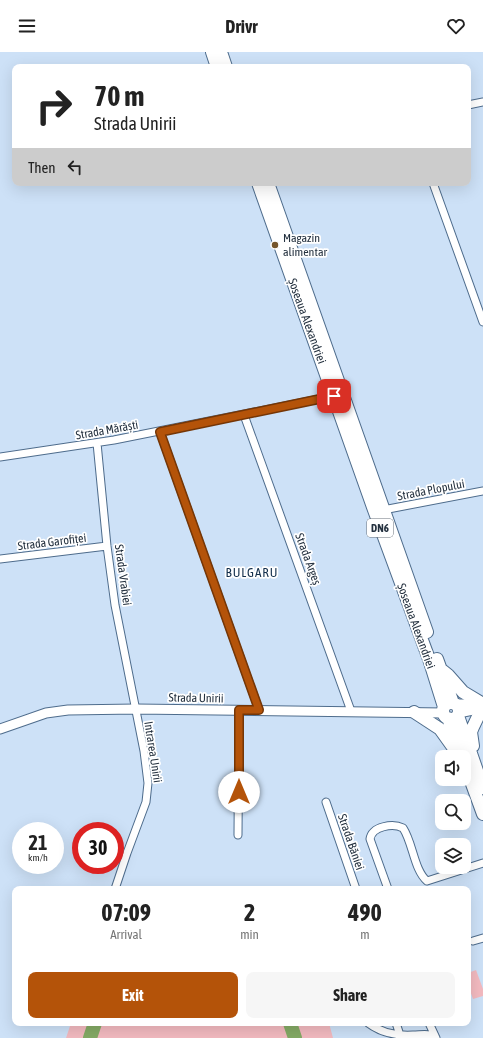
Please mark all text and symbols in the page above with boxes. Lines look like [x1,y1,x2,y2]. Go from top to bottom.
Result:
icon: menu [16,15,38,37]
icon: heart [445,15,467,37]
text: Drivr [225,16,258,37]
icon: right [28,80,80,132]
text: 70 m [94,80,144,112]
text: Strada Unirii [94,113,177,134]
icon: left [64,156,86,178]
text: Then [28,159,56,176]
place label: Magazin alimentar [283,231,327,259]
marker: Magazin alimentar [270,240,280,250]
street label: Șoseaua Alexandriei [285,276,329,366]
pin [317,379,351,413]
icon: arrive [323,385,345,407]
street label: Strada Mărăști [75,418,139,442]
street label: Strada Plopului [396,477,466,503]
road number: DN6 [367,519,393,537]
street label: Strada Garofiței [17,531,87,553]
street label: Strada Argeș [292,531,324,587]
street label: Strada Vrabiei [112,543,134,607]
district label: BULGARU [225,565,279,580]
street label: Șoseaua Alexandriei [394,581,438,671]
street label: Strada Unirii [168,691,224,705]
street label: Intrarea Unirii [141,720,165,784]
map controls [435,750,471,874]
button: sound [435,750,471,786]
position arrow [218,771,260,813]
button: search [435,794,471,830]
street label: Strada Băniei [335,812,367,872]
speed limit sign: 30 [72,822,124,874]
text: 21 [29,831,47,854]
button: layers [435,838,471,874]
text: km/h [28,852,48,863]
text: 07:09 [101,899,151,926]
text: 2 [244,899,255,926]
text: 490 [348,899,382,926]
text: Arrival [110,927,142,942]
text: min [240,927,259,942]
text: m [360,927,370,942]
button: Exit [28,972,238,1018]
button: Share [246,972,455,1018]

